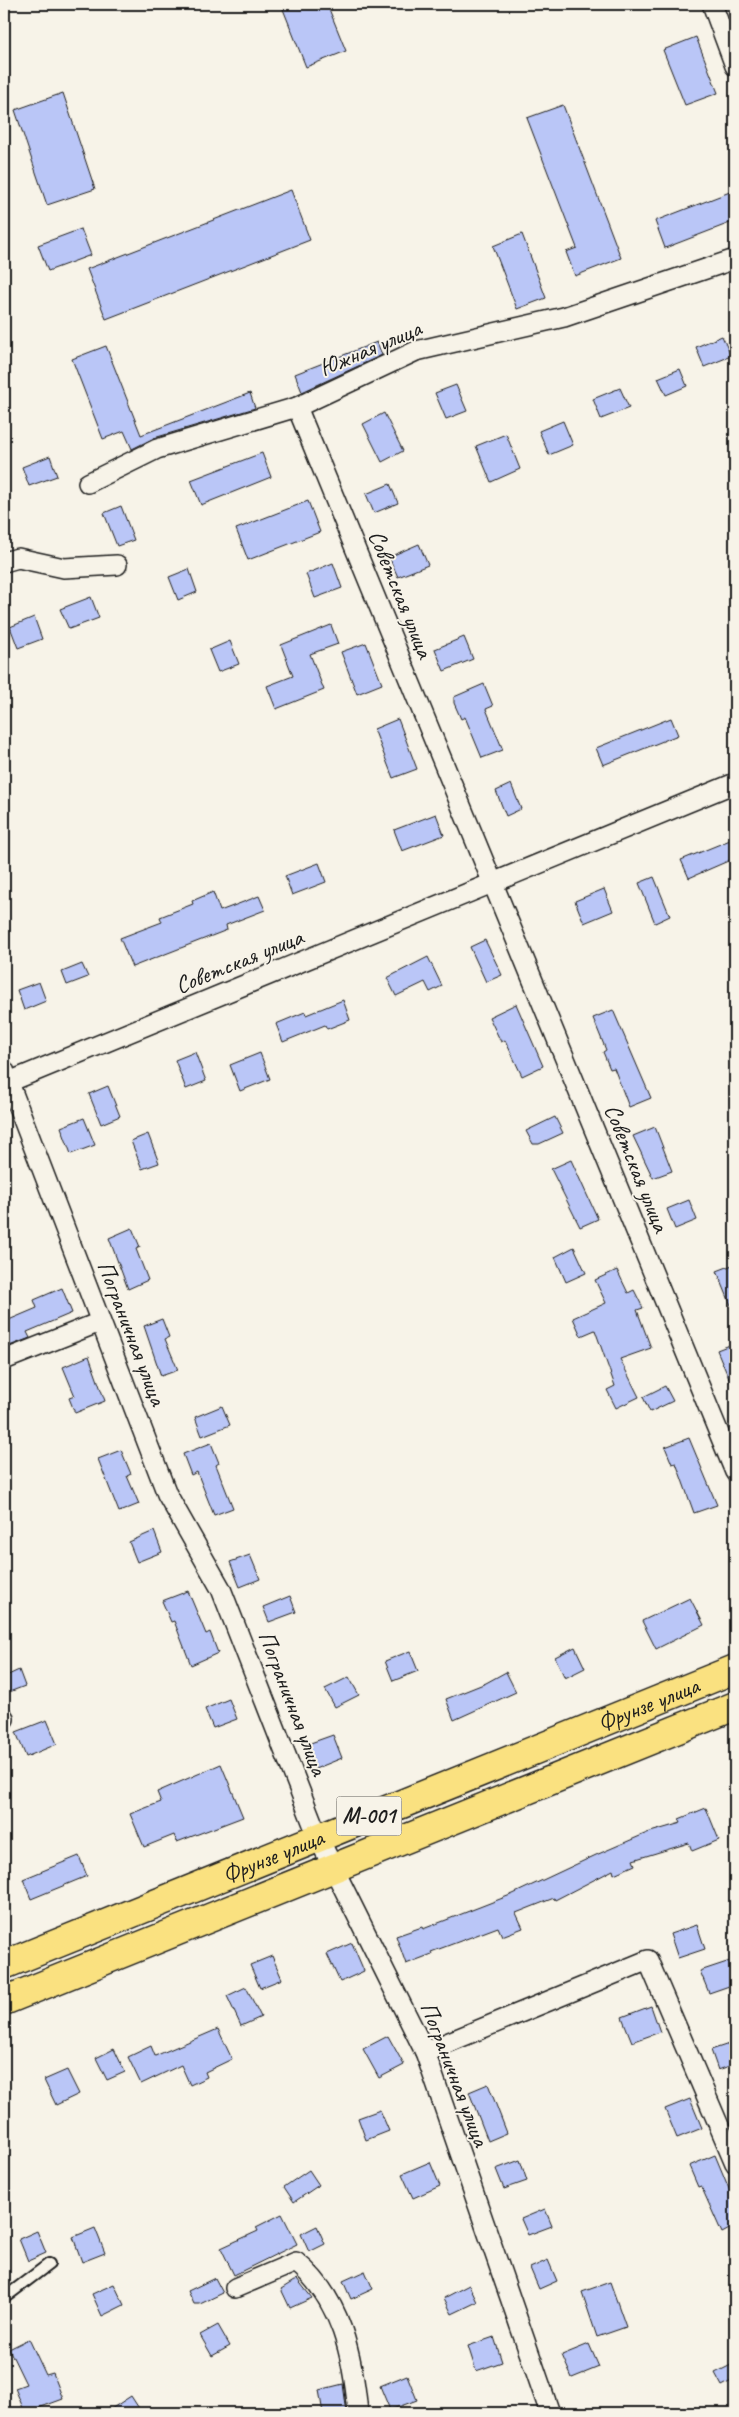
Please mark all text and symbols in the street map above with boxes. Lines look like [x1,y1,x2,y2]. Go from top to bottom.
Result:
street label: Южная улица [314,313,427,383]
street label: Советская улица [362,526,441,664]
street label: Советская улица [171,921,309,1000]
street label: Советская улица [598,1100,677,1238]
street label: Пограничная улица [91,1256,174,1411]
street label: Пограничная улица [252,1626,335,1781]
street label: Фрунзе улица [593,1670,705,1738]
road number: M-001 [336,1796,402,1835]
street label: Фрунзе улица [218,1822,329,1890]
street label: Пограничная улица [414,1997,497,2152]

